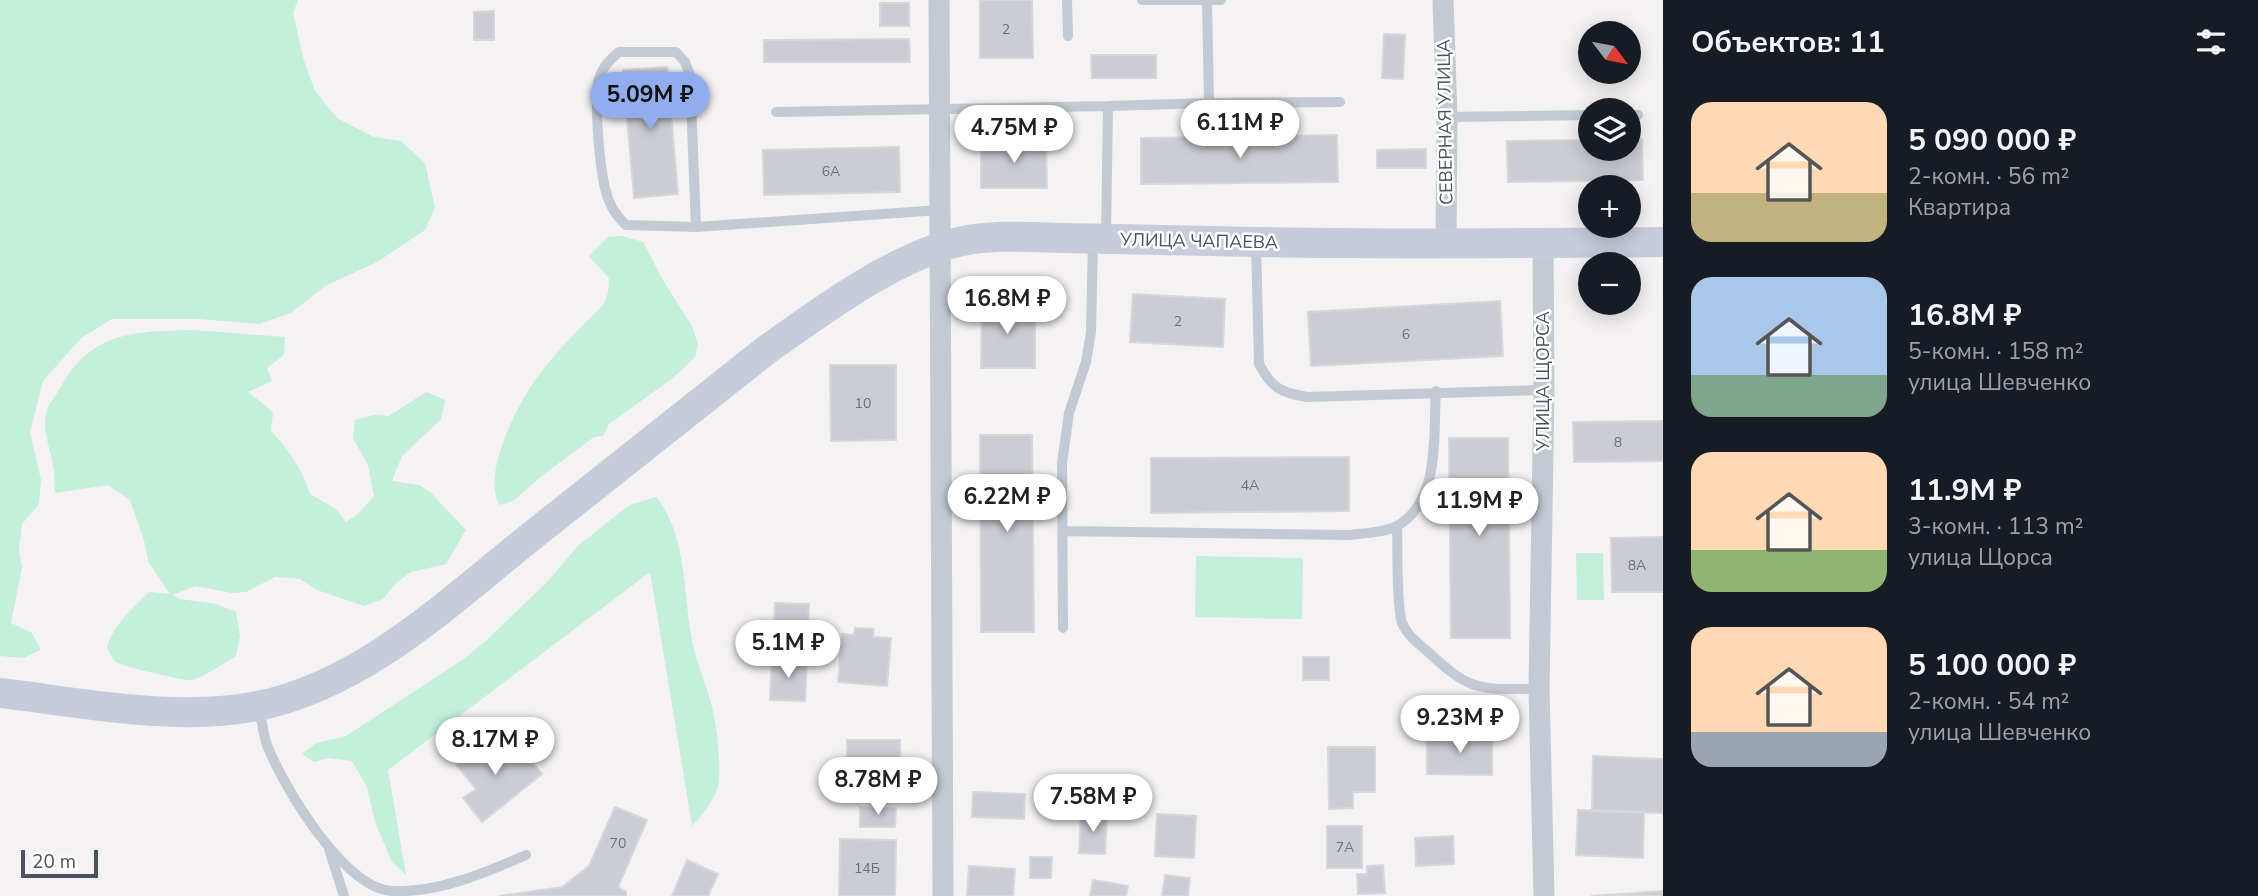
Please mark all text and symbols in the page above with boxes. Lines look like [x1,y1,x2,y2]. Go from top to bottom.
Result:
house number: 2 [1002,20,1010,39]
north arrow [1578,21,1642,84]
map controls [1578,21,1641,315]
text: Объектов: 11 [1691,22,1885,63]
icon: filters [2192,23,2230,61]
street label: СЕВЕРНАЯ УЛИЦА [1432,39,1458,205]
pin: 5.09M ₽ [585,72,715,132]
text: 5.09M ₽ [606,79,694,110]
button: layers [1578,98,1641,161]
pin: 6.11M ₽ [1175,100,1305,160]
pin: 4.75M ₽ [949,106,1079,165]
text: 6.11M ₽ [1196,107,1284,138]
text: 4.75M ₽ [970,112,1058,143]
text: 5 090 000 ₽ [1908,120,2076,161]
icon: home [1747,130,1831,214]
text: 2-комн. · 56 m² [1908,161,2070,192]
house number: 6А [822,162,840,181]
button: + [1578,175,1641,238]
text: Квартира [1908,192,2011,223]
street label: УЛИЦА ЧАПАЕВА [1119,228,1278,254]
button: − [1578,252,1641,315]
pin: 16.8M ₽ [942,276,1072,336]
text: 16.8M ₽ [963,283,1051,314]
text: 16.8M ₽ [1908,295,2022,336]
icon: home [1747,305,1831,389]
street label: УЛИЦА ЩОРСА [1531,311,1555,452]
house number: 2 [1174,312,1182,331]
house number: 6 [1402,325,1410,344]
text: 5-комн. · 158 m² [1908,336,2083,367]
text: улица Шевченко [1908,367,2091,398]
house number: 10 [855,394,871,413]
house number: 8 [1614,433,1622,452]
text: 11.9M ₽ [1908,470,2022,511]
pin: 6.22M ₽ [942,475,1072,534]
house number: 4А [1241,476,1259,495]
pin: 11.9M ₽ [1414,478,1544,538]
icon: home [1747,480,1831,564]
text: 6.22M ₽ [963,481,1051,512]
text: 11.9M ₽ [1435,485,1523,516]
text: 3-комн. · 113 m² [1908,511,2083,542]
text: улица Щорса [1908,542,2053,573]
house number: 8А [1628,556,1646,575]
pin: 5.1M ₽ [731,620,845,680]
text: 5.1M ₽ [751,627,825,658]
text: 5 100 000 ₽ [1908,645,2076,686]
icon: home [1747,655,1831,739]
text: 2-комн. · 54 m² [1908,686,2070,717]
pin: 9.23M ₽ [1395,696,1525,755]
text: 9.23M ₽ [1416,702,1504,733]
text: улица Шевченко [1908,717,2091,748]
pin: 8.17M ₽ [430,718,560,777]
text: 8.17M ₽ [451,724,539,755]
pin: 8.78M ₽ [813,758,943,817]
text: 8.78M ₽ [834,764,922,795]
pin: 7.58M ₽ [1028,774,1158,834]
text: 7.58M ₽ [1049,781,1137,812]
house number: 70 [610,834,626,853]
house number: 7А [1336,838,1354,857]
scale bar [21,847,98,879]
text: 20 m [32,849,76,875]
house number: 14Б [854,859,880,878]

